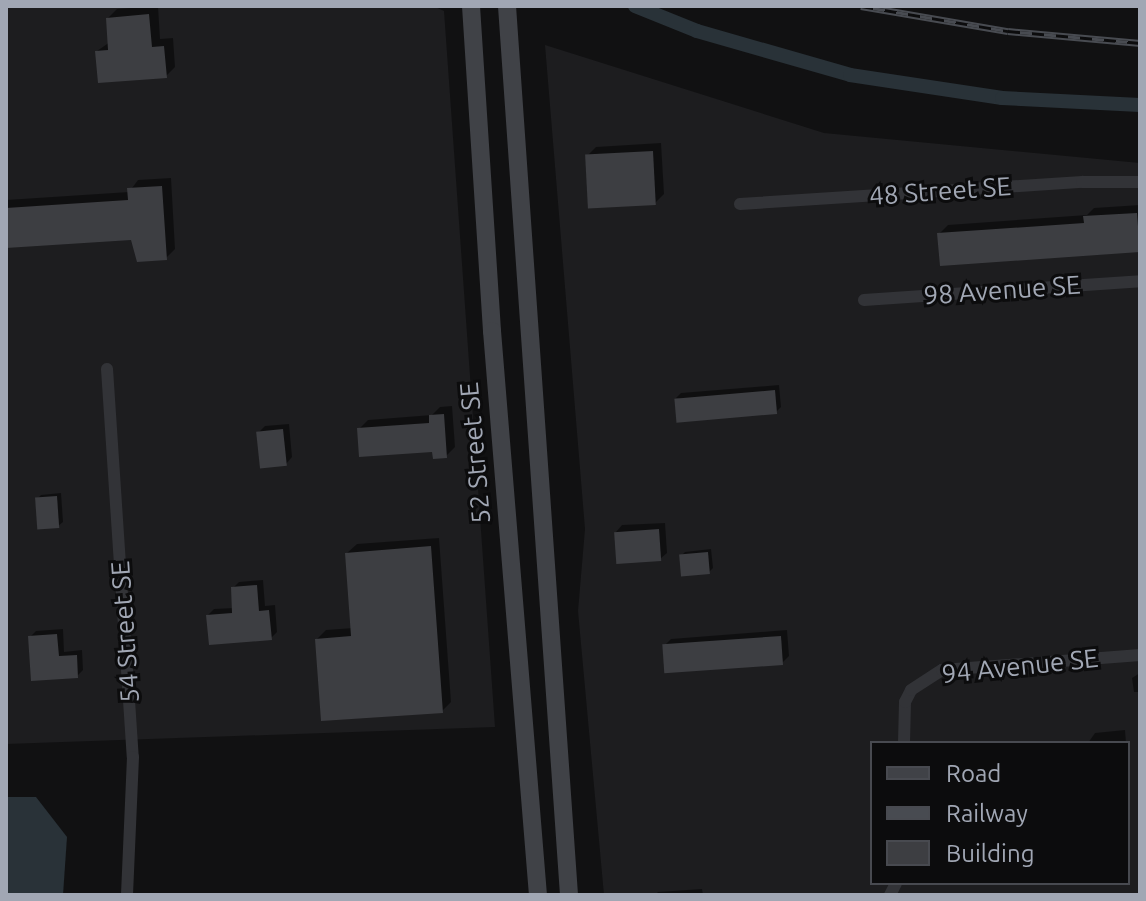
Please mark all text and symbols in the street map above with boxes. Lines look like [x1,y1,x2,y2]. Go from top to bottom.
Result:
street label: 48 Street SE [868,170,1012,212]
street label: 98 Avenue SE [923,269,1081,311]
street label: 52 Street SE [453,381,497,525]
street label: 54 Street SE [104,560,146,704]
street label: 94 Avenue SE [940,642,1100,690]
legend [870,741,1130,885]
text: Road [946,760,1001,787]
text: Railway [946,800,1028,827]
text: Building [946,840,1034,867]

